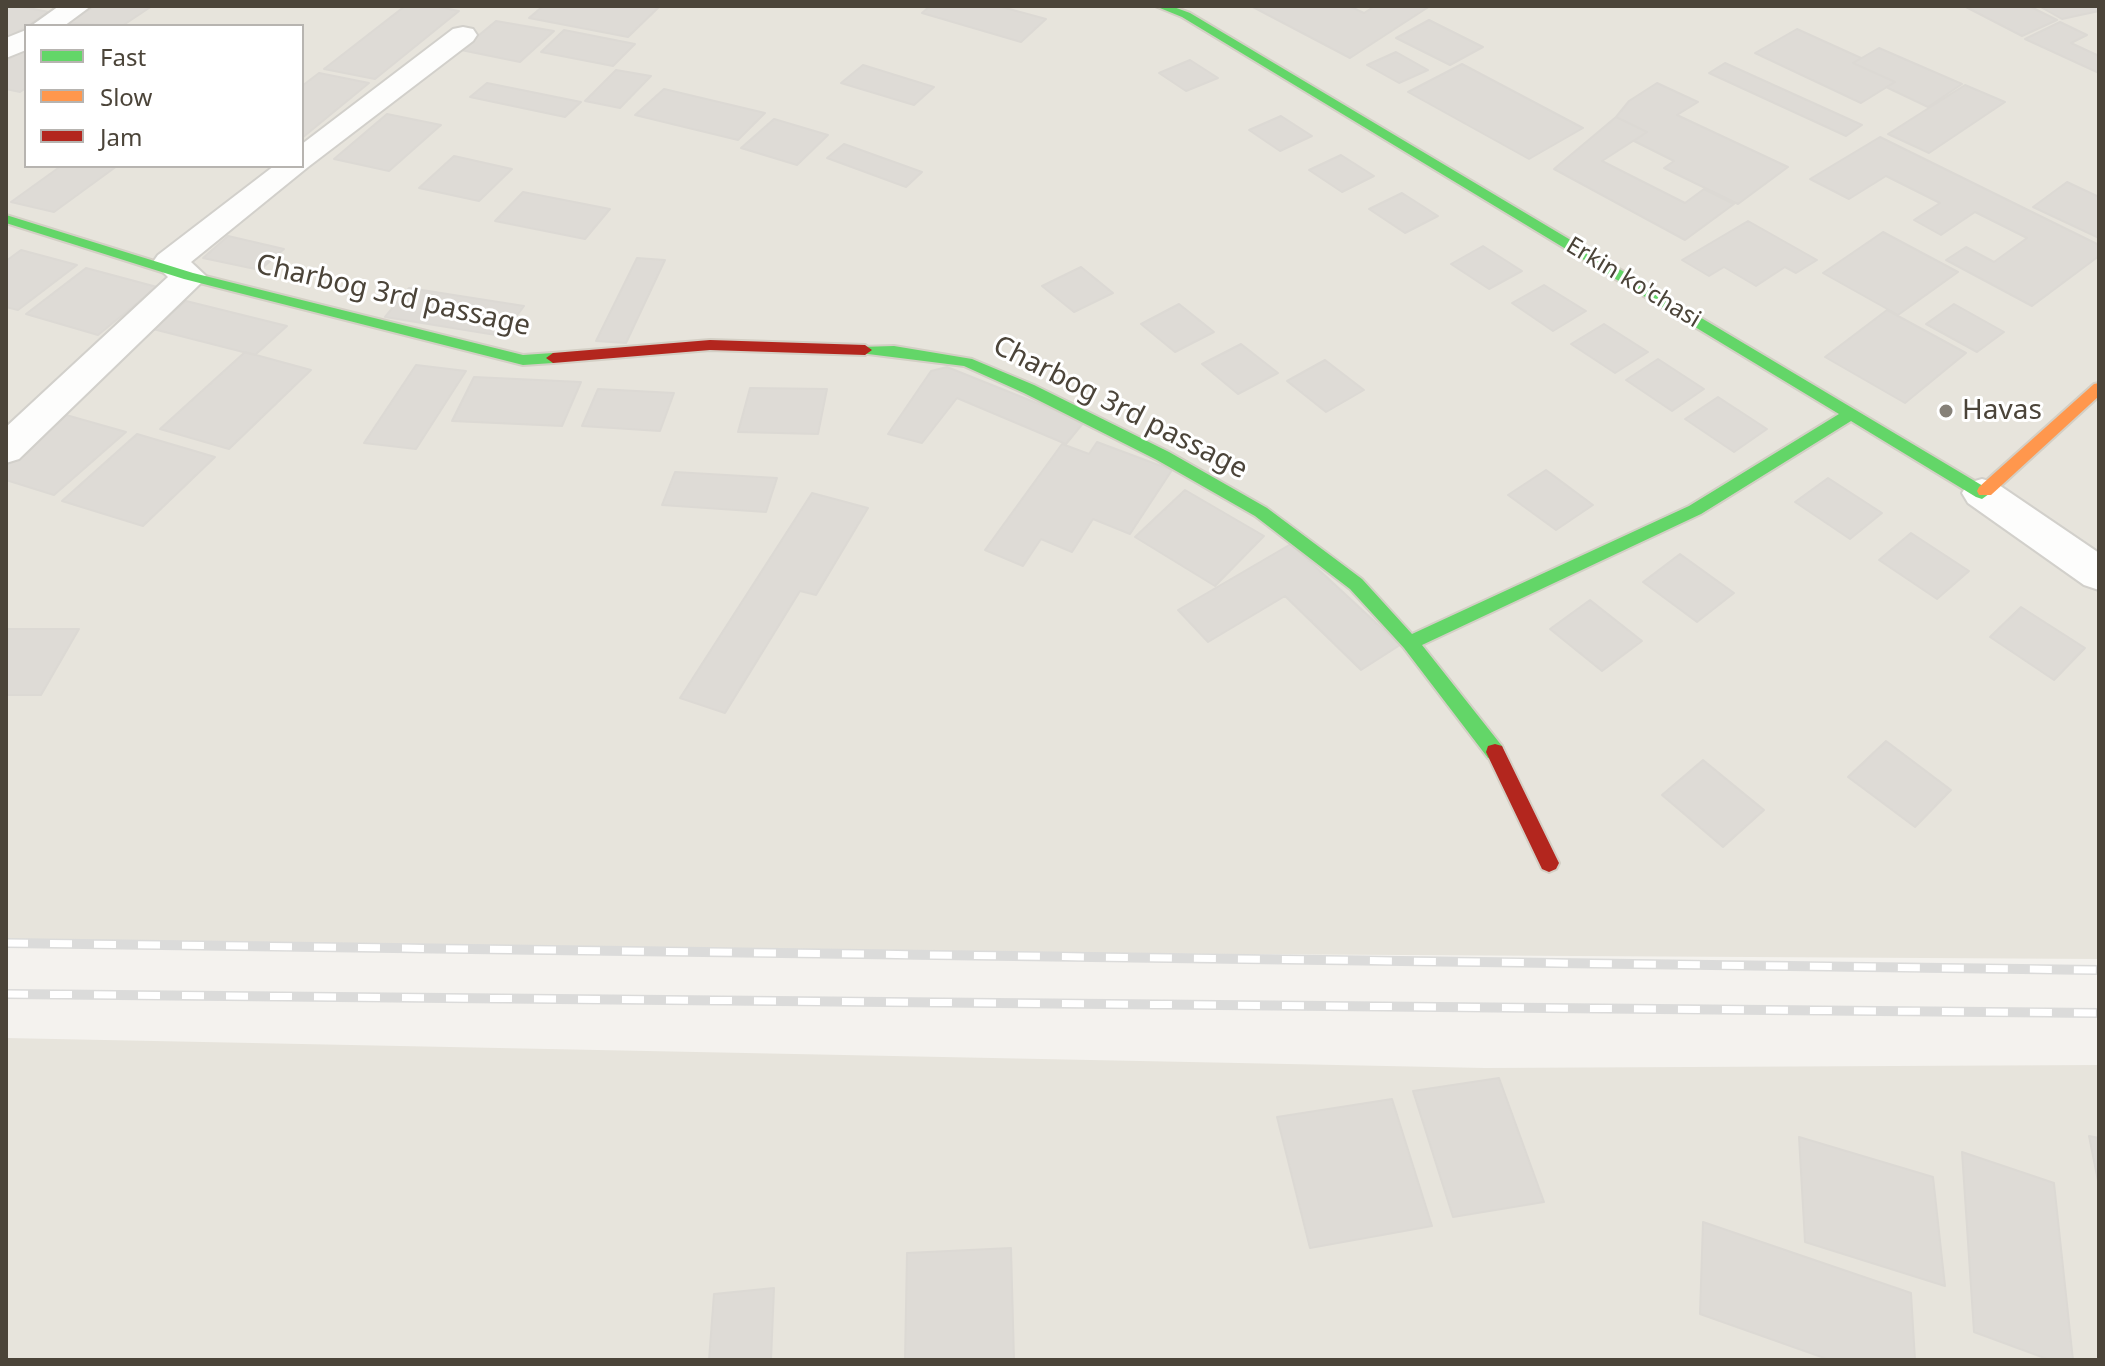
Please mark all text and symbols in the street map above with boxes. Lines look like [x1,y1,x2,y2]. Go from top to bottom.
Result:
legend [24,24,304,168]
text: Fast [100,40,146,73]
text: Slow [100,80,152,113]
text: Jam [100,120,142,153]
street label: Erkin ko'chasi [1560,232,1706,334]
street label: Chаrbog 3rd passage [252,248,534,344]
street label: Chаrbog 3rd passage [987,329,1253,487]
place label: Havas [1962,394,2042,428]
marker: Havas [1937,402,1955,420]

